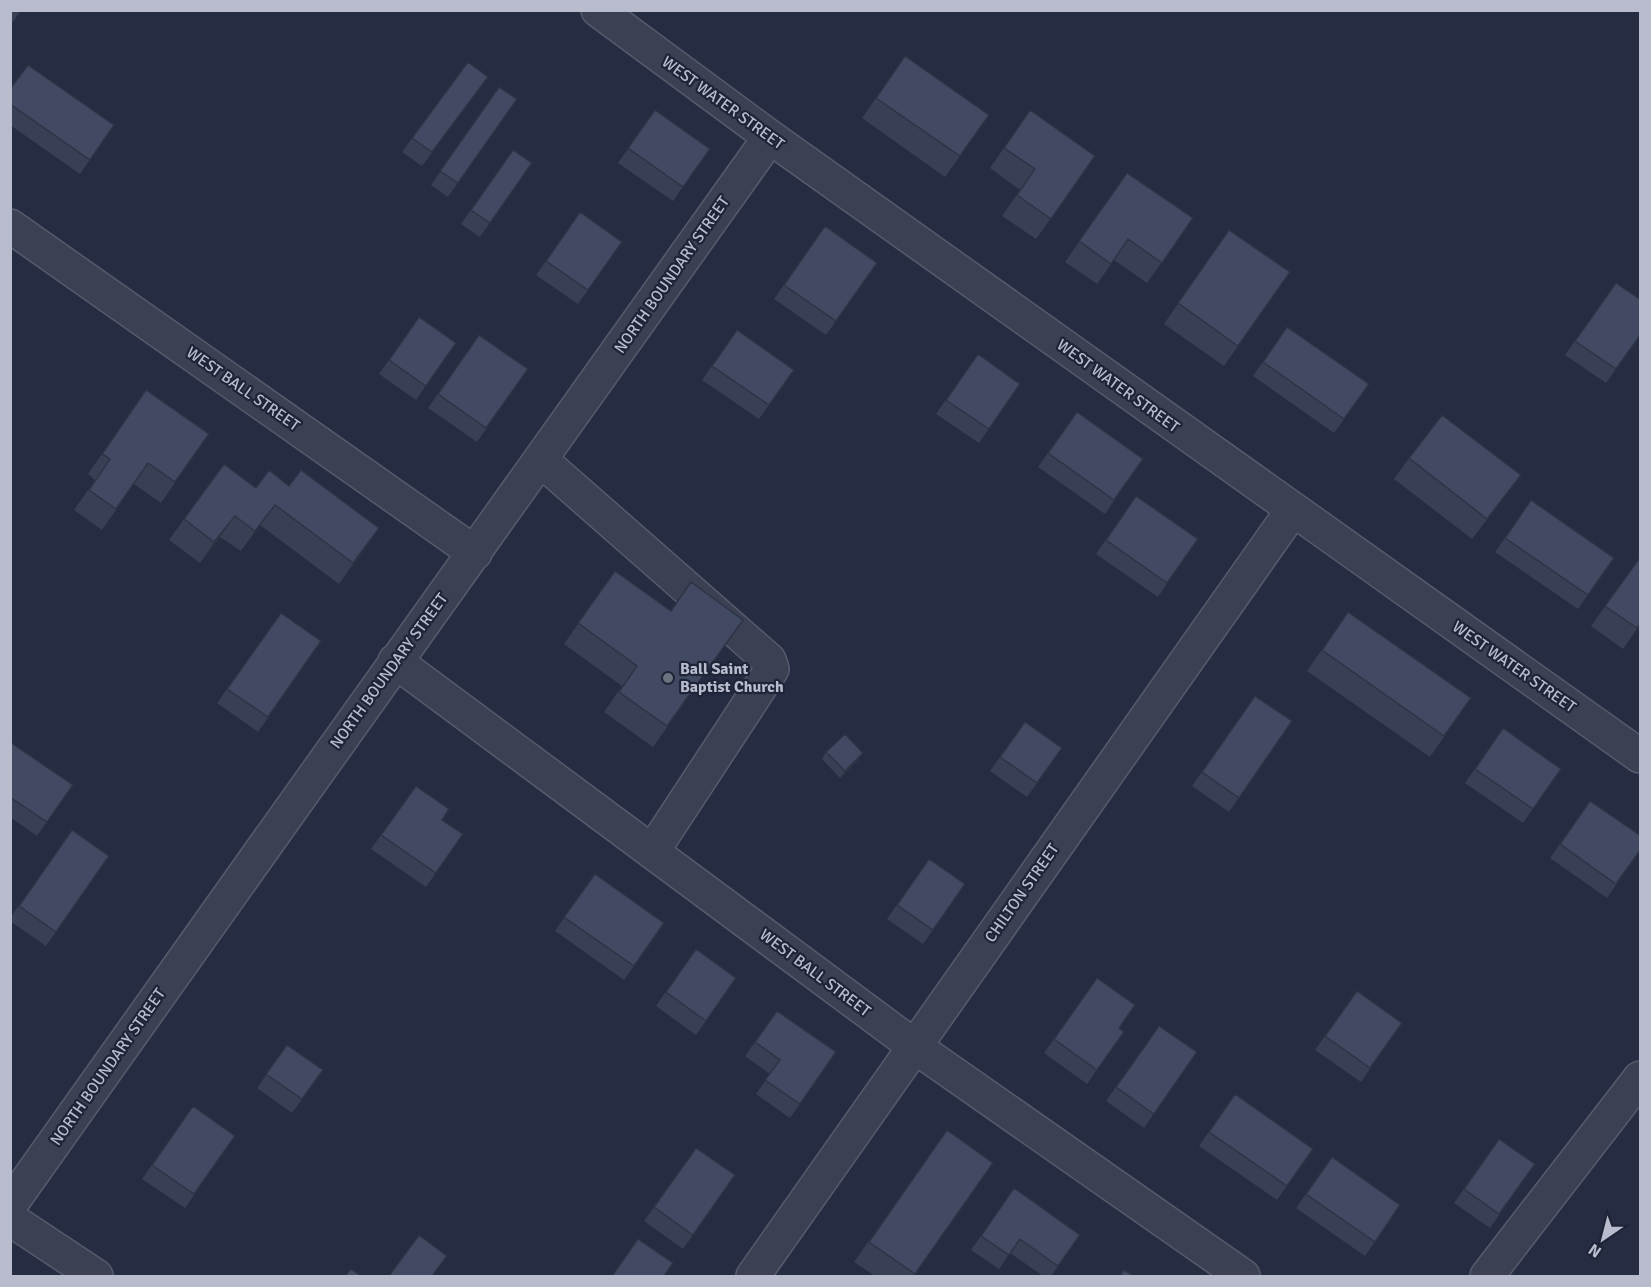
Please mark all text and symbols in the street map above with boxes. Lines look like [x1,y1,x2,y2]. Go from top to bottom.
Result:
street label: WEST WATER STREET [658,52,788,154]
street label: NORTH BOUNDARY STREET [610,192,734,357]
street label: WEST WATER STREET [1053,335,1183,437]
street label: WEST BALL STREET [182,342,304,436]
street label: NORTH BOUNDARY STREET [326,589,452,753]
street label: WEST WATER STREET [1448,617,1580,717]
place label: Ball Saint Baptist Church [680,659,784,697]
marker: Ball Saint Baptist Church [661,671,675,685]
street label: CHILTON STREET [981,840,1064,946]
street label: WEST BALL STREET [756,925,875,1021]
street label: NORTH BOUNDARY STREET [46,984,170,1149]
north arrow [1573,1209,1633,1269]
text: N [1585,1239,1605,1262]

